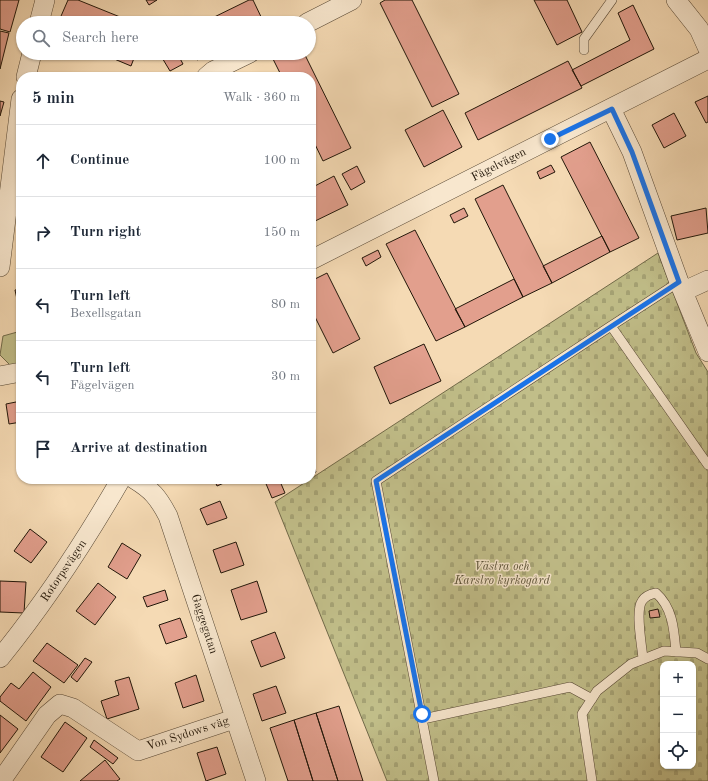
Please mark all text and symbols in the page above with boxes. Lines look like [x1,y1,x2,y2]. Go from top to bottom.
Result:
search box [16,16,316,60]
icon: search [30,27,52,49]
text: Search here [62,31,139,46]
text: 5 min [32,90,75,107]
text: Walk · 360 m [223,91,300,104]
route end [541,130,559,148]
street label: Fågelvägen [470,146,529,184]
icon: ahead [32,150,54,172]
text: Continue [70,153,129,168]
text: 100 m [263,154,300,167]
icon: right [32,222,54,244]
text: Turn right [70,225,141,240]
text: 150 m [263,226,300,239]
text: Turn left [70,289,130,304]
icon: left [32,294,54,316]
text: 80 m [271,298,300,311]
text: Bexellsgatan [70,307,141,320]
text: Turn left [70,361,130,376]
icon: left [32,366,54,388]
text: 30 m [271,370,300,383]
text: Fågelvägen [70,379,134,392]
icon: arrive [32,438,54,460]
text: Arrive at destination [70,441,208,456]
street label: Rotorpsvägen [39,537,89,604]
park label: Västra och Karslro kyrkogård [453,560,550,587]
street label: Gaggegatan [189,593,219,656]
map controls [660,661,696,769]
button: + [660,661,696,697]
button: − [660,697,696,733]
route start [413,705,431,723]
street label: Von Sydows väg [145,715,231,753]
button: locate [660,733,696,769]

